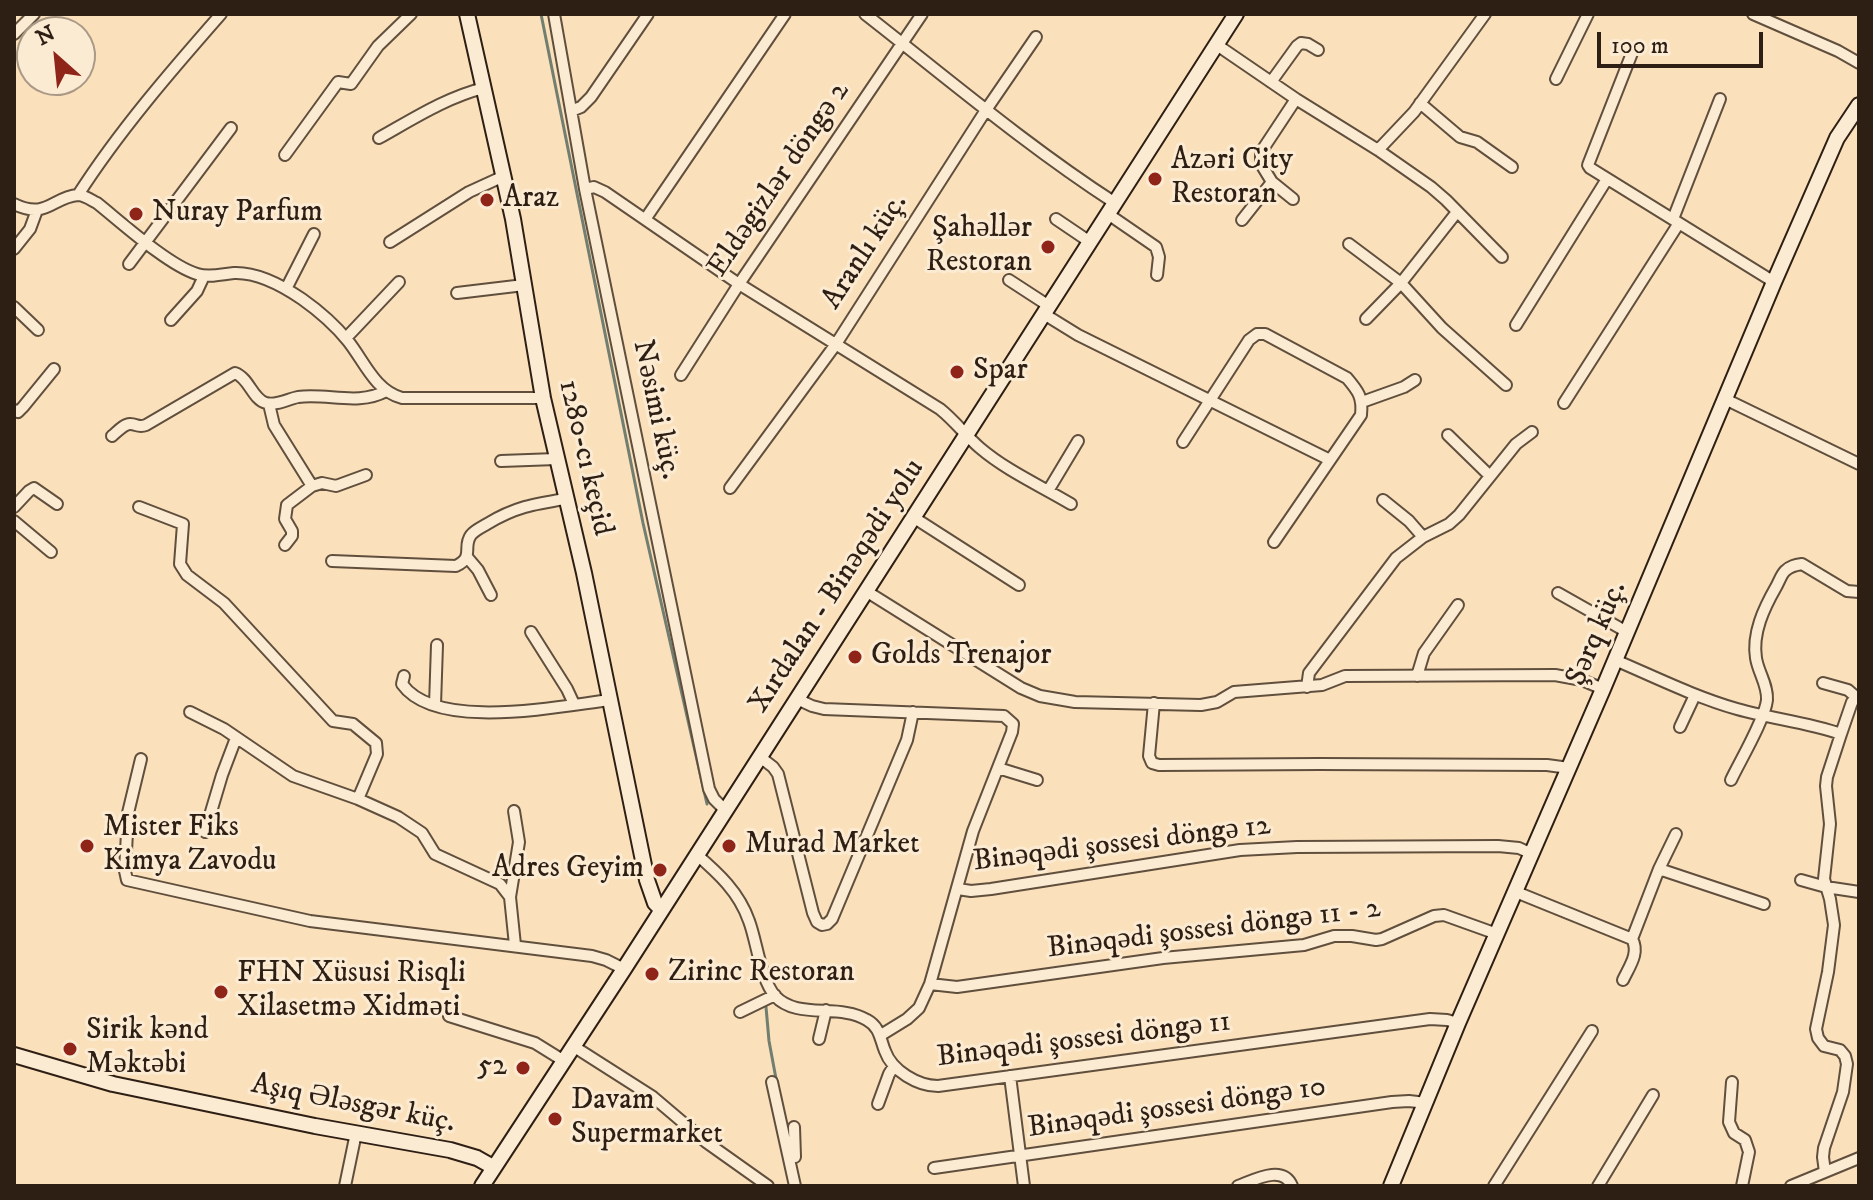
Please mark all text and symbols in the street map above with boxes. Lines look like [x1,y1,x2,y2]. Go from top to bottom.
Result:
north arrow [16,16,96,96]
scale bar [1601,16,1767,66]
text: N [32,20,60,52]
text: 100 m [1611,31,1669,61]
street label: Eldəgizlər döngə 2 [701,75,859,285]
place label: Azəri City Restoran [1171,144,1293,214]
marker: Azəri City Restoran [1146,170,1164,188]
place label: Araz [503,182,559,218]
street label: Aranlı küç. [815,187,917,317]
marker: Araz [478,191,496,209]
place label: Nuray Parfum [152,196,323,232]
marker: Nuray Parfum [127,205,145,223]
place label: Şahəllər Restoran [926,212,1032,282]
marker: Şahəllər Restoran [1039,238,1057,256]
street label: Nəsimi küç. [623,337,687,483]
place label: Spar [973,354,1028,390]
marker: Spar [948,363,966,381]
street label: 1280-cı keçid [549,377,619,539]
street label: Xırdalan - Binəqədi yolu [742,453,934,721]
street label: Şərq küç. [1560,576,1636,692]
place label: Golds Trenajor [871,639,1051,675]
marker: Golds Trenajor [846,648,864,666]
street label: Binəqədi şossesi döngə 12 [971,809,1273,881]
place label: Mister Fiks Kimya Zavodu [103,811,277,882]
place label: Murad Market [745,828,920,864]
marker: Mister Fiks Kimya Zavodu [78,837,96,855]
marker: Murad Market [720,837,738,855]
place label: Adres Geyim [492,852,644,888]
marker: Adres Geyim [651,861,669,879]
street label: Binəqədi şossesi döngə 11 - 2 [1045,892,1383,968]
place label: Zirinc Restoran [668,956,855,992]
place label: FHN Xüsusi Risqli Xilasetmə Xidməti [237,957,466,1028]
marker: Zirinc Restoran [643,965,661,983]
marker: FHN Xüsusi Risqli Xilasetmə Xidməti [212,983,230,1001]
street label: Binəqədi şossesi döngə 11 [935,1005,1233,1077]
place label: Sirik kənd Məktəbi [86,1014,208,1084]
marker: Sirik kənd Məktəbi [61,1040,79,1058]
place label: 52 [477,1050,507,1086]
marker: 52 [514,1059,532,1077]
street label: Aşıq Ələsgər küç. [248,1068,458,1142]
street label: Binəqədi şossesi döngə 10 [1026,1070,1328,1148]
place label: Davam Supermarket [571,1084,723,1154]
marker: Davam Supermarket [546,1110,564,1128]

